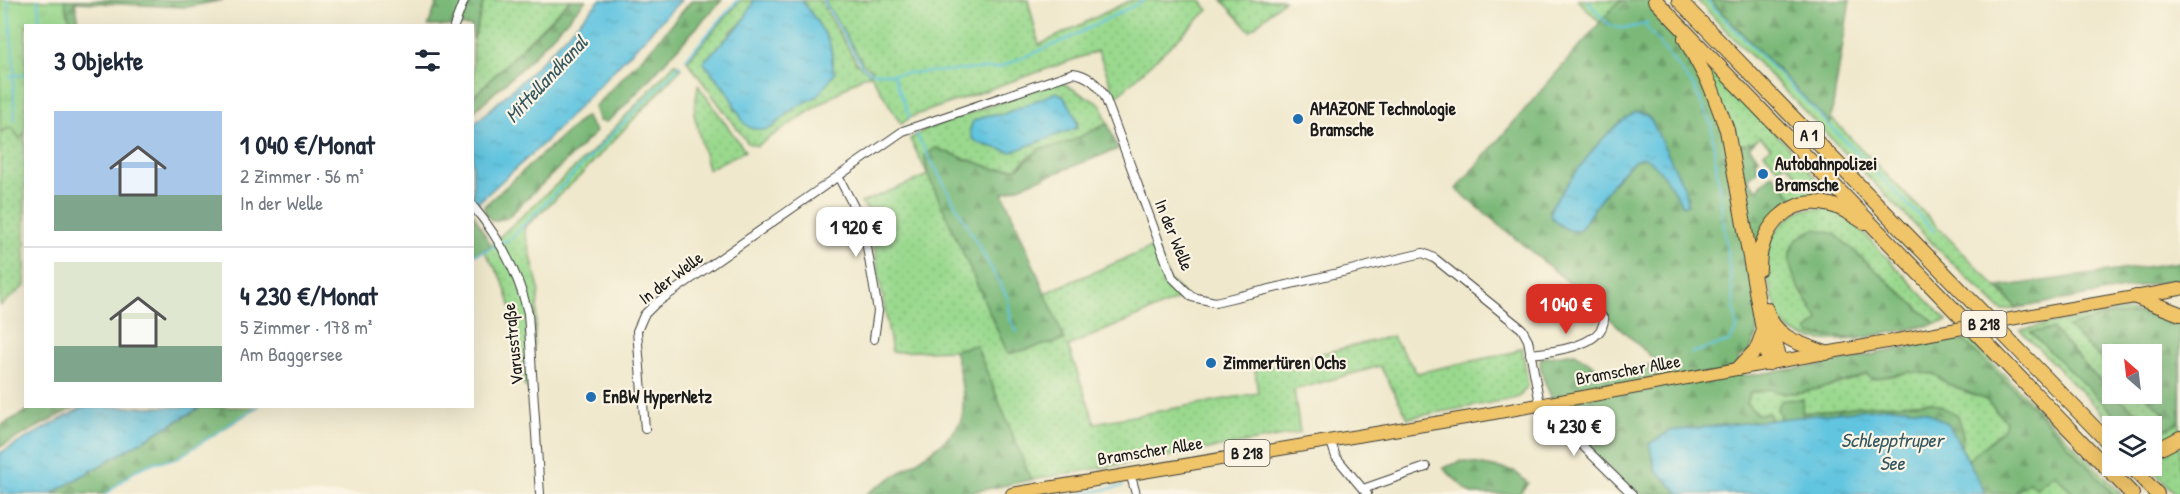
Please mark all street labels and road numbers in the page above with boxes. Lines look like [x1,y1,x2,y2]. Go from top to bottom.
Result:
road number: A 1 [1794,122,1824,148]
street label: In der Welle [1149,195,1200,274]
street label: In der Welle [633,245,708,310]
street label: Varusstraße [496,302,529,386]
road number: B 218 [1962,311,2006,337]
street label: Bramscher Allee [1574,348,1682,391]
street label: Bramscher Allee [1096,430,1204,471]
road number: B 218 [1224,440,1270,466]

